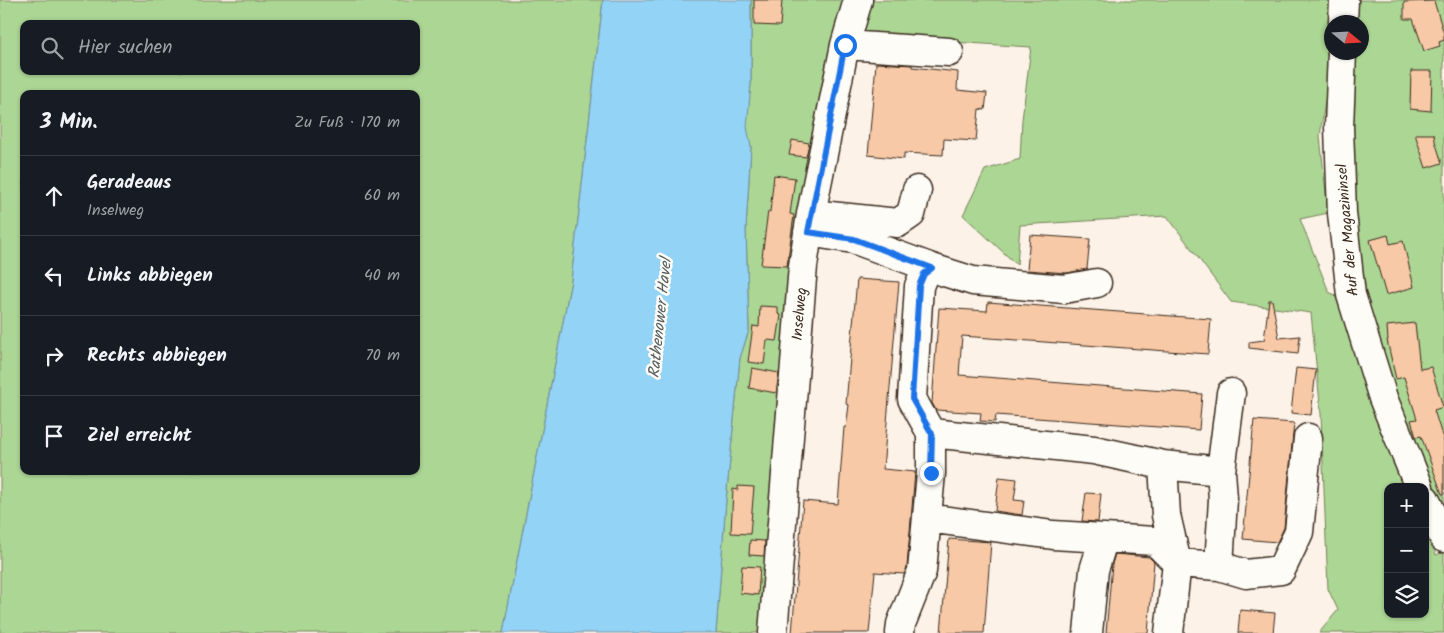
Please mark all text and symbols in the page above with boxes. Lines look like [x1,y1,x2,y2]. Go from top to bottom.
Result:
north arrow [1324,15,1369,60]
search box [20,20,420,75]
text: Hier suchen [78,33,172,63]
icon: search [38,34,66,62]
route start [834,34,857,57]
text: 3 Min. [40,106,98,139]
text: Zu Fuß · 170 m [294,110,400,135]
street label: Auf der Magazininsel [1330,162,1366,297]
text: Geradeaus [87,168,172,198]
icon: ahead [40,182,68,210]
text: 60 m [364,183,400,208]
text: Inselweg [87,198,144,223]
water label: Rathenower Havel [642,254,680,379]
text: Links abbiegen [87,261,213,291]
icon: left [40,262,68,290]
text: 40 m [364,263,400,288]
street label: Inselweg [786,286,814,342]
text: Rechts abbiegen [87,341,227,371]
icon: right [40,342,68,370]
text: 70 m [365,343,400,368]
text: Ziel erreicht [87,421,192,451]
icon: arrive [40,422,68,450]
route end [920,462,943,485]
map controls [1384,483,1429,618]
button: + [1384,483,1429,528]
button: − [1384,528,1429,573]
button: layers [1384,573,1429,618]

